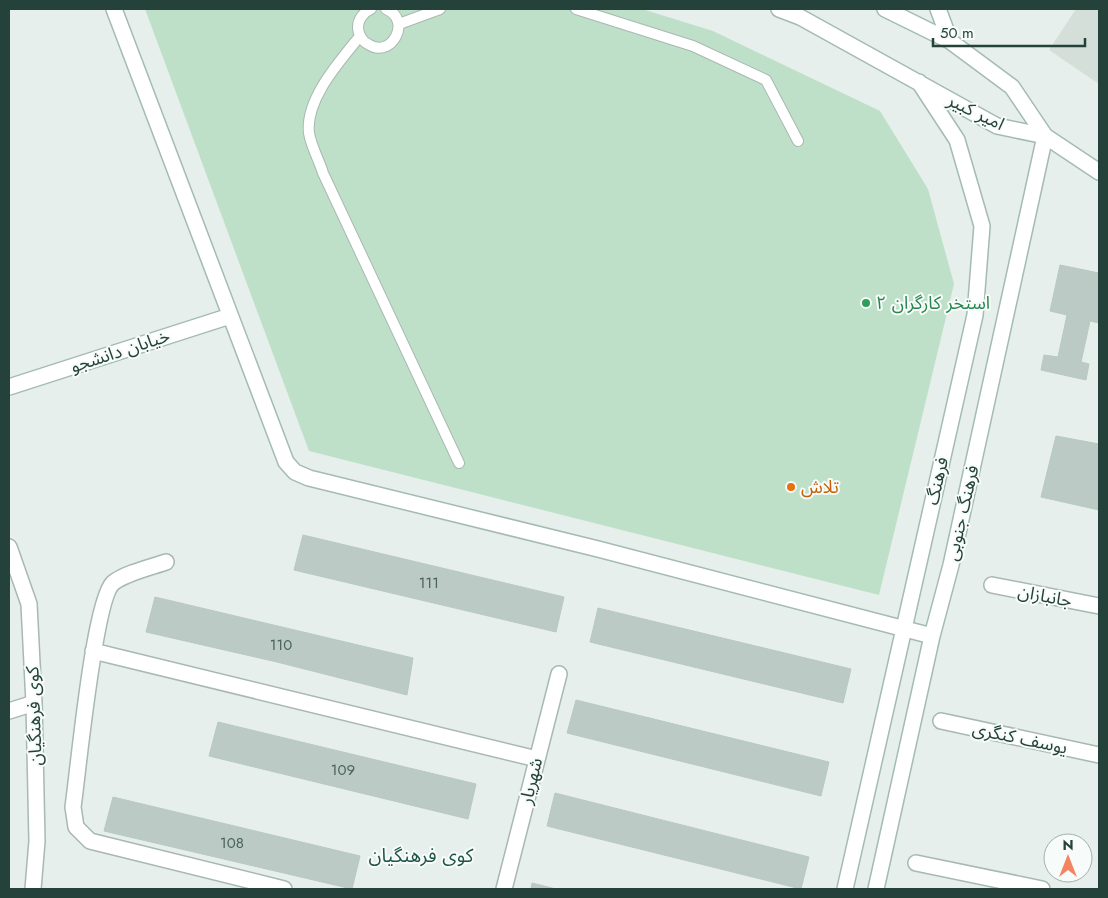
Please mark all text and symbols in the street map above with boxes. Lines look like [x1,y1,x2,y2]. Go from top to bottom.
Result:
scale bar [933,15,1086,47]
text: 50 m [940,22,974,44]
street label: امیر کبیر [942,87,1009,137]
place label: استخر کارگران ۲ [876,290,990,316]
marker: استخر کارگران ۲ [860,297,872,309]
street label: خیابان دانشجو [67,323,173,379]
street label: فرهنگ [919,454,955,508]
street label: فرهنگ جنوبی [938,463,986,563]
place label: تلاش [801,474,839,500]
marker: تلاش [785,481,797,493]
house number: 111 [419,572,439,594]
street label: جانبازان [1016,578,1074,614]
house number: 110 [270,634,292,656]
street label: کوی فرهنگیان [19,665,49,766]
street label: یوسف کنگری [970,715,1070,761]
street label: شهریار [512,755,549,808]
house number: 109 [331,759,355,781]
house number: 108 [220,832,244,854]
north arrow [1043,833,1093,883]
text: N [1062,835,1074,855]
district label: کوی فرهنگیان [369,842,475,869]

